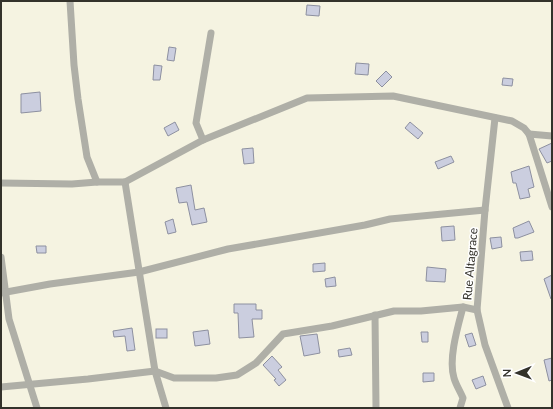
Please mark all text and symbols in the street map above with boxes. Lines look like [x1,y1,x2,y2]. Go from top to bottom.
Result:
street label: Rue Altagrace [459,227,481,301]
north arrow [497,353,537,393]
text: N [500,369,513,378]

